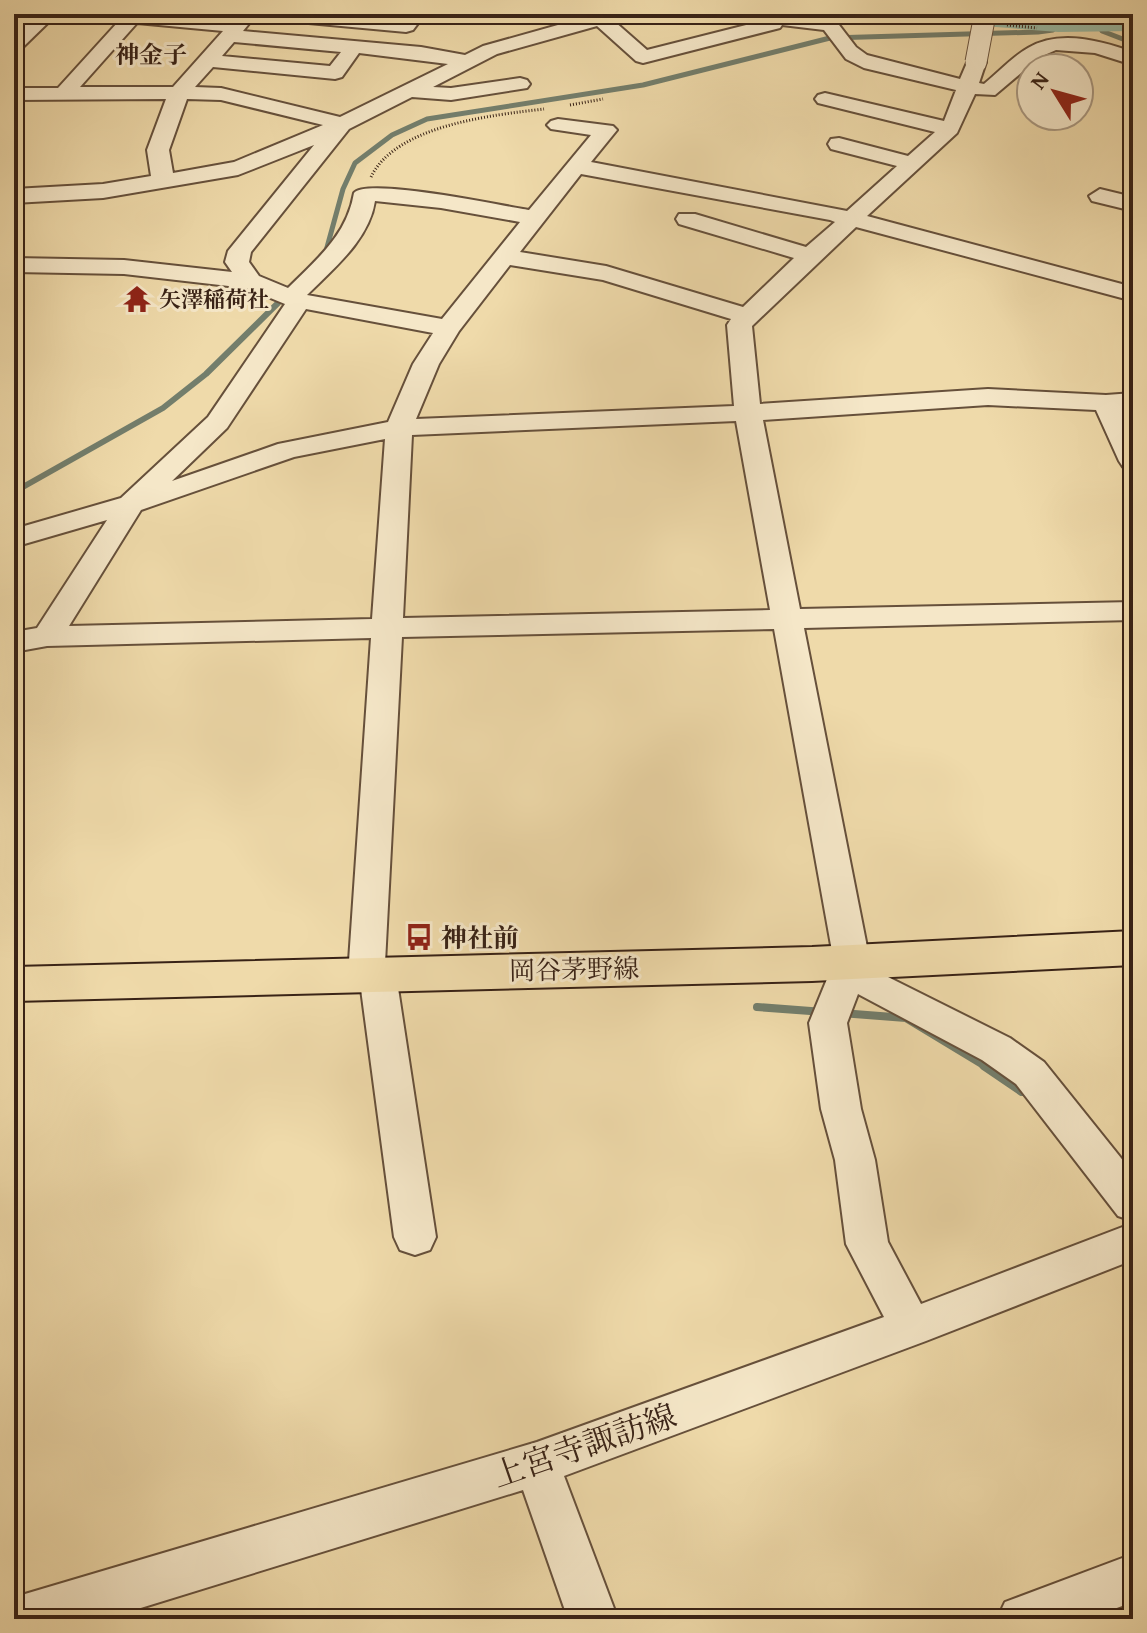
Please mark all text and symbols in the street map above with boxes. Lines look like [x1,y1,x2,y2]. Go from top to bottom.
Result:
district label: 神金子 [115,37,187,72]
north arrow [1015,52,1095,132]
text: N [1022,64,1056,95]
place label: 矢澤稲荷社 [159,283,269,315]
temple icon: 矢澤稲荷社 [122,284,152,314]
place label: 神社前 [441,918,519,957]
bus stop icon: 神社前 [404,922,434,952]
street label: 岡谷茅野線 [509,948,639,990]
street label: 上宮寺諏訪線 [486,1392,682,1498]

